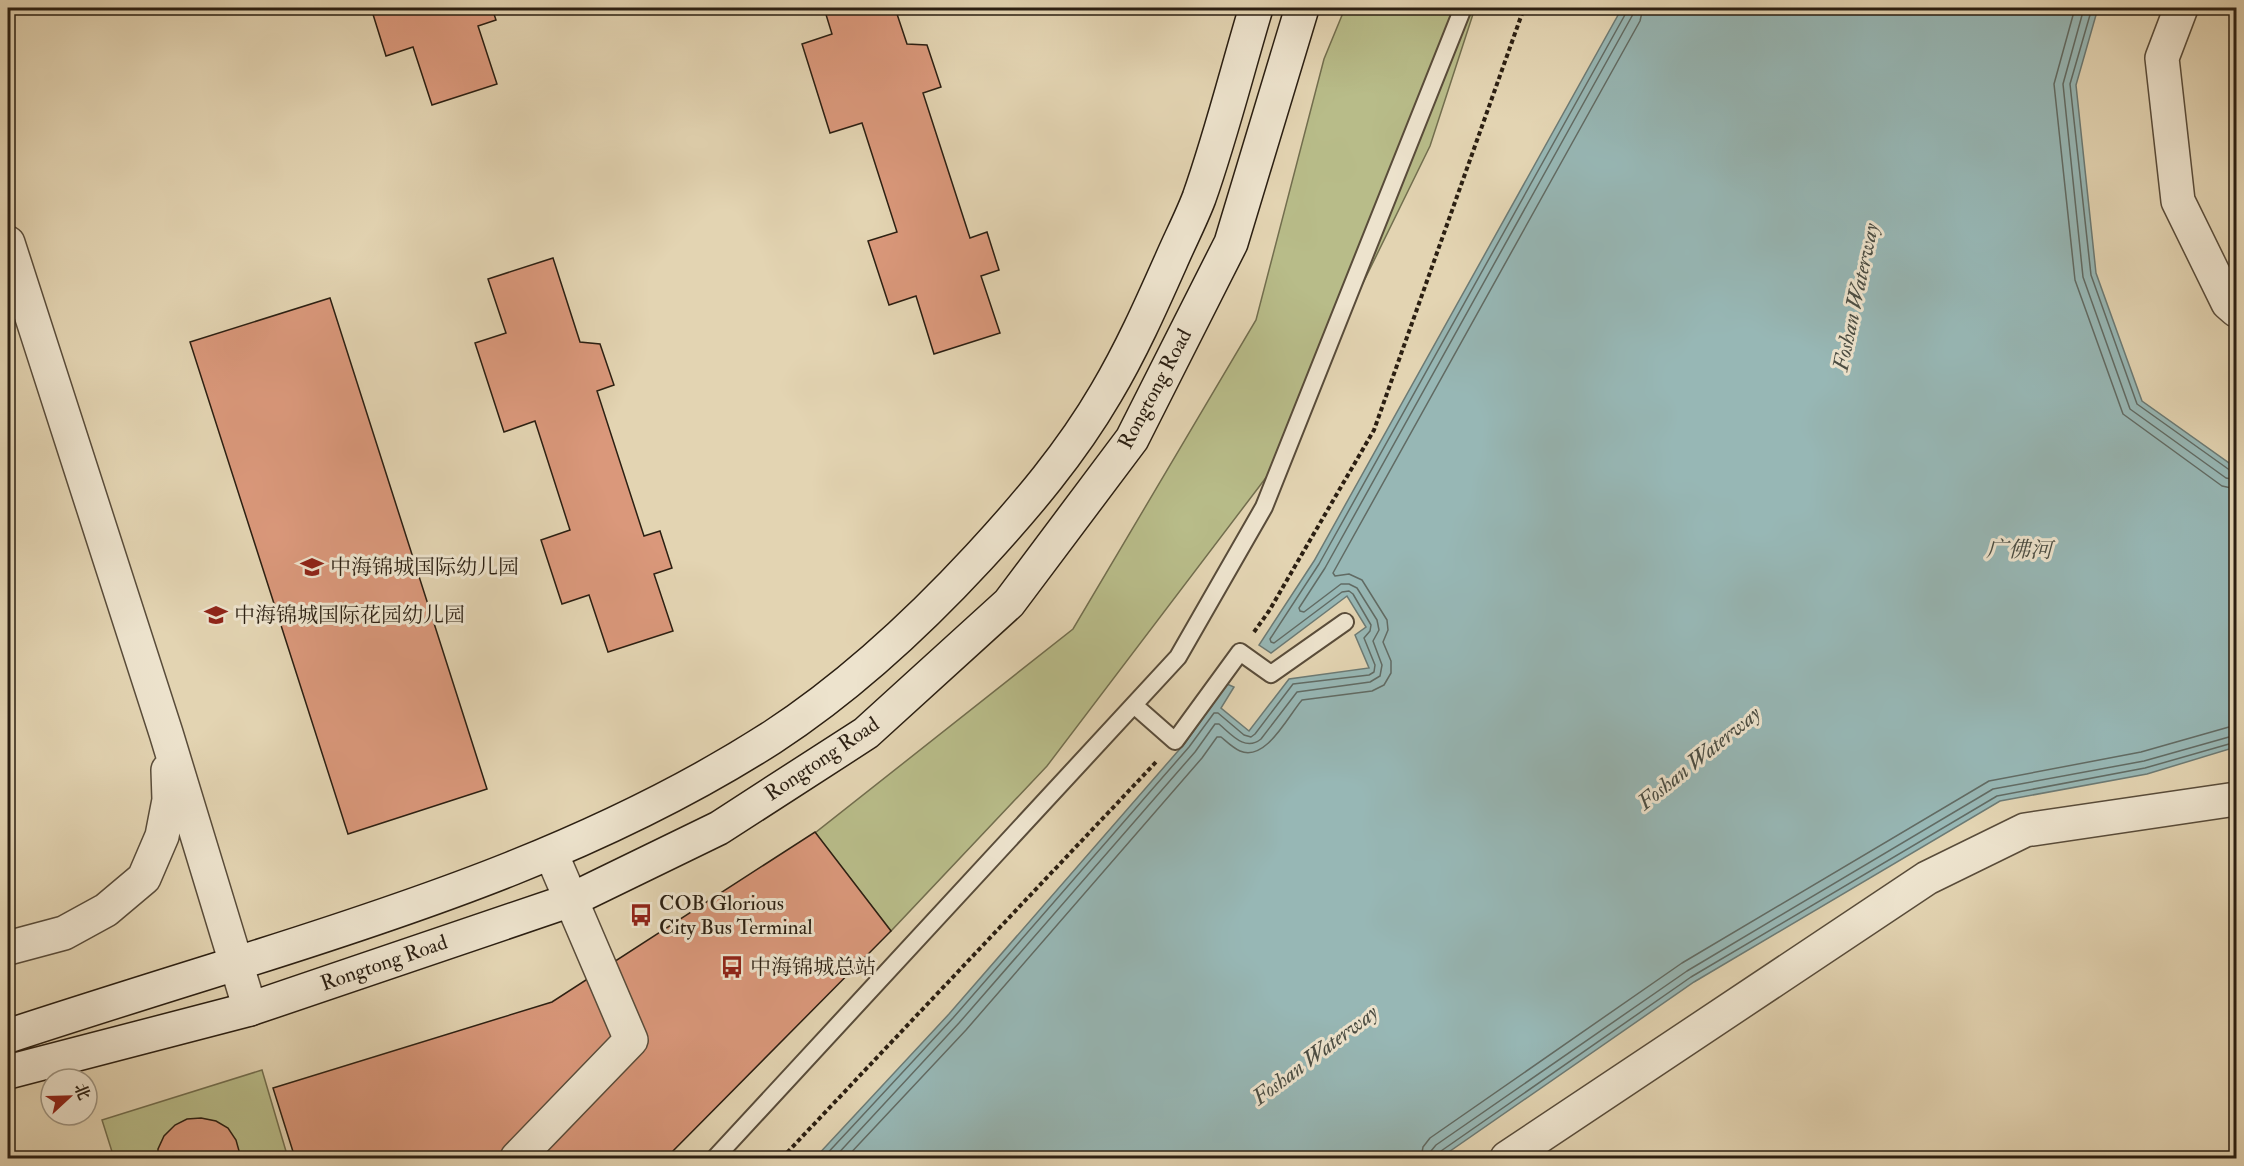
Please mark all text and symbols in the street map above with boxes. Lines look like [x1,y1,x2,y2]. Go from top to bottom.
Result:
water label: Foshan Waterway [1826,220,1885,374]
street label: Rongtong Road [1112,324,1198,454]
water label: 广佛河 [1986,535,2056,565]
school or university icon: 中海锦城国际幼儿园 [299,554,325,580]
place label: 中海锦城国际幼儿园 [330,554,519,581]
school or university icon: 中海锦城国际花园幼儿园 [203,602,229,628]
place label: 中海锦城国际花园幼儿园 [234,602,465,629]
water label: Foshan Waterway [1631,699,1767,817]
street label: Rongtong Road [760,710,885,807]
place label: COB Glorious City Bus Terminal [659,890,813,941]
bus stop icon: COB Glorious City Bus Terminal [628,902,654,928]
street label: Rongtong Road [317,928,452,997]
bus stop icon: 中海锦城总站 [719,954,745,980]
place label: 中海锦城总站 [750,954,876,981]
water label: Foshan Waterway [1246,998,1384,1112]
north arrow [39,1067,99,1127]
text: 北 [70,1081,94,1103]

